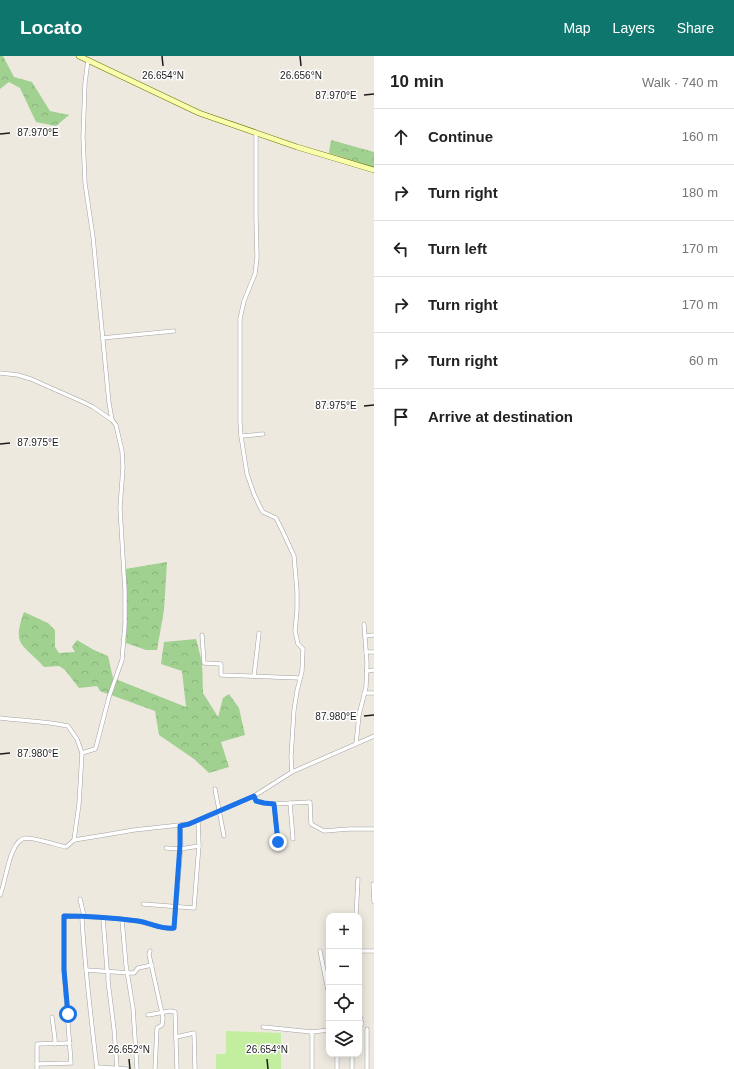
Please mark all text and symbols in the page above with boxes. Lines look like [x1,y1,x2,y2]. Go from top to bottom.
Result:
text: Locato [20,17,82,38]
text: Map [563,20,591,36]
text: Layers [613,20,655,36]
text: Share [677,20,714,36]
text: 26.654°N [142,70,184,81]
text: 26.656°N [280,70,322,81]
text: 10 min [390,72,444,91]
text: Walk · 740 m [642,75,718,90]
text: 87.970°E [315,90,357,101]
icon: ahead [390,126,412,148]
text: 87.970°E [17,127,59,138]
text: Continue [428,128,493,145]
text: 160 m [682,129,718,144]
icon: right [390,182,412,204]
text: Turn right [428,184,498,201]
text: 180 m [682,185,718,200]
icon: left [390,238,412,260]
text: Turn left [428,240,487,257]
text: 170 m [682,241,718,256]
icon: right [390,294,412,316]
text: Turn right [428,296,498,313]
text: 170 m [682,297,718,312]
icon: right [390,350,412,372]
text: Turn right [428,352,498,369]
text: 60 m [689,353,718,368]
text: 87.975°E [315,400,357,411]
icon: arrive [390,406,412,428]
text: Arrive at destination [428,408,573,425]
text: 87.975°E [17,437,59,448]
text: 87.980°E [315,711,357,722]
text: 87.980°E [17,748,59,759]
route end [269,833,287,851]
map controls [326,913,362,1057]
button: + [326,913,362,949]
button: − [326,949,362,985]
button: locate [326,985,362,1021]
route start [59,1005,77,1023]
button: layers [326,1021,362,1057]
text: 26.652°N [108,1044,150,1055]
text: 26.654°N [246,1044,288,1055]

